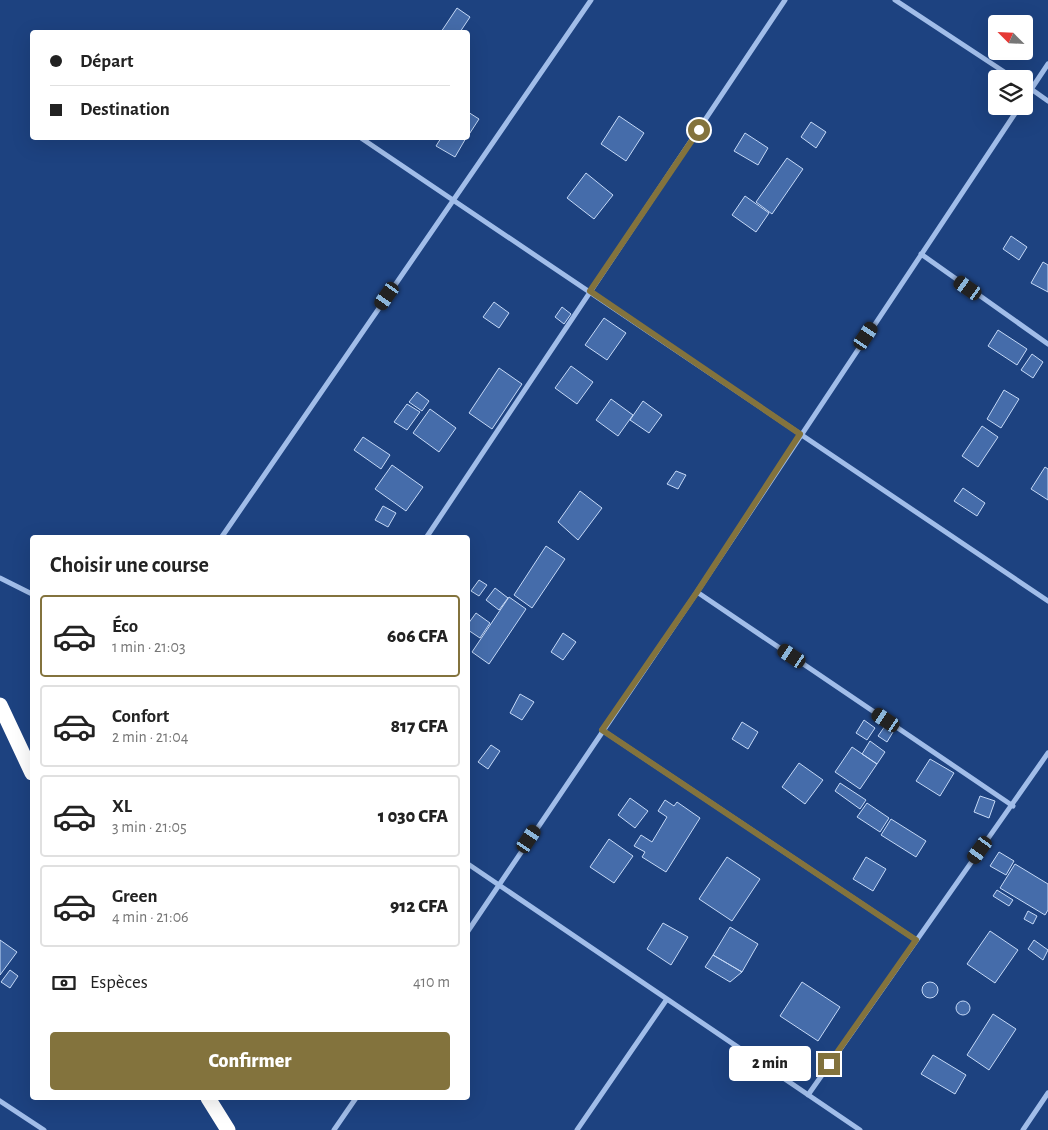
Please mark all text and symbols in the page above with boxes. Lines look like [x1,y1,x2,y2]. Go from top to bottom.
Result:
north arrow [988,15,1032,60]
map controls [988,15,1033,115]
text: Départ [80,52,133,71]
button: layers [988,70,1033,115]
text: Destination [80,100,170,119]
route start [688,119,710,141]
car [951,273,984,303]
car [372,279,401,313]
car [851,319,880,353]
text: Choisir une course [50,554,209,576]
icon: car [52,614,97,659]
text: Éco [112,617,138,636]
text: 606 CFA [387,627,448,646]
text: 1 min · 21:03 [112,639,186,655]
car [775,641,808,671]
icon: car [52,704,97,749]
car [869,705,902,735]
text: Confort [112,707,169,726]
text: 817 CFA [391,717,448,736]
text: 2 min · 21:04 [112,729,188,745]
icon: car [52,794,97,839]
text: XL [112,797,132,816]
text: 1 030 CFA [378,807,448,826]
text: 3 min · 21:05 [112,819,187,835]
car [514,822,543,856]
car [965,833,994,867]
icon: car [52,884,97,929]
text: Green [112,887,158,906]
text: 912 CFA [390,897,448,916]
text: 4 min · 21:06 [112,909,189,925]
icon: cash [50,969,78,997]
text: Espèces [90,973,148,992]
text: 410 m [413,974,450,990]
button: Confirmer [50,1032,450,1090]
callout: 2 min [729,1046,812,1082]
route end [818,1053,840,1075]
text: 2 min [752,1055,788,1071]

